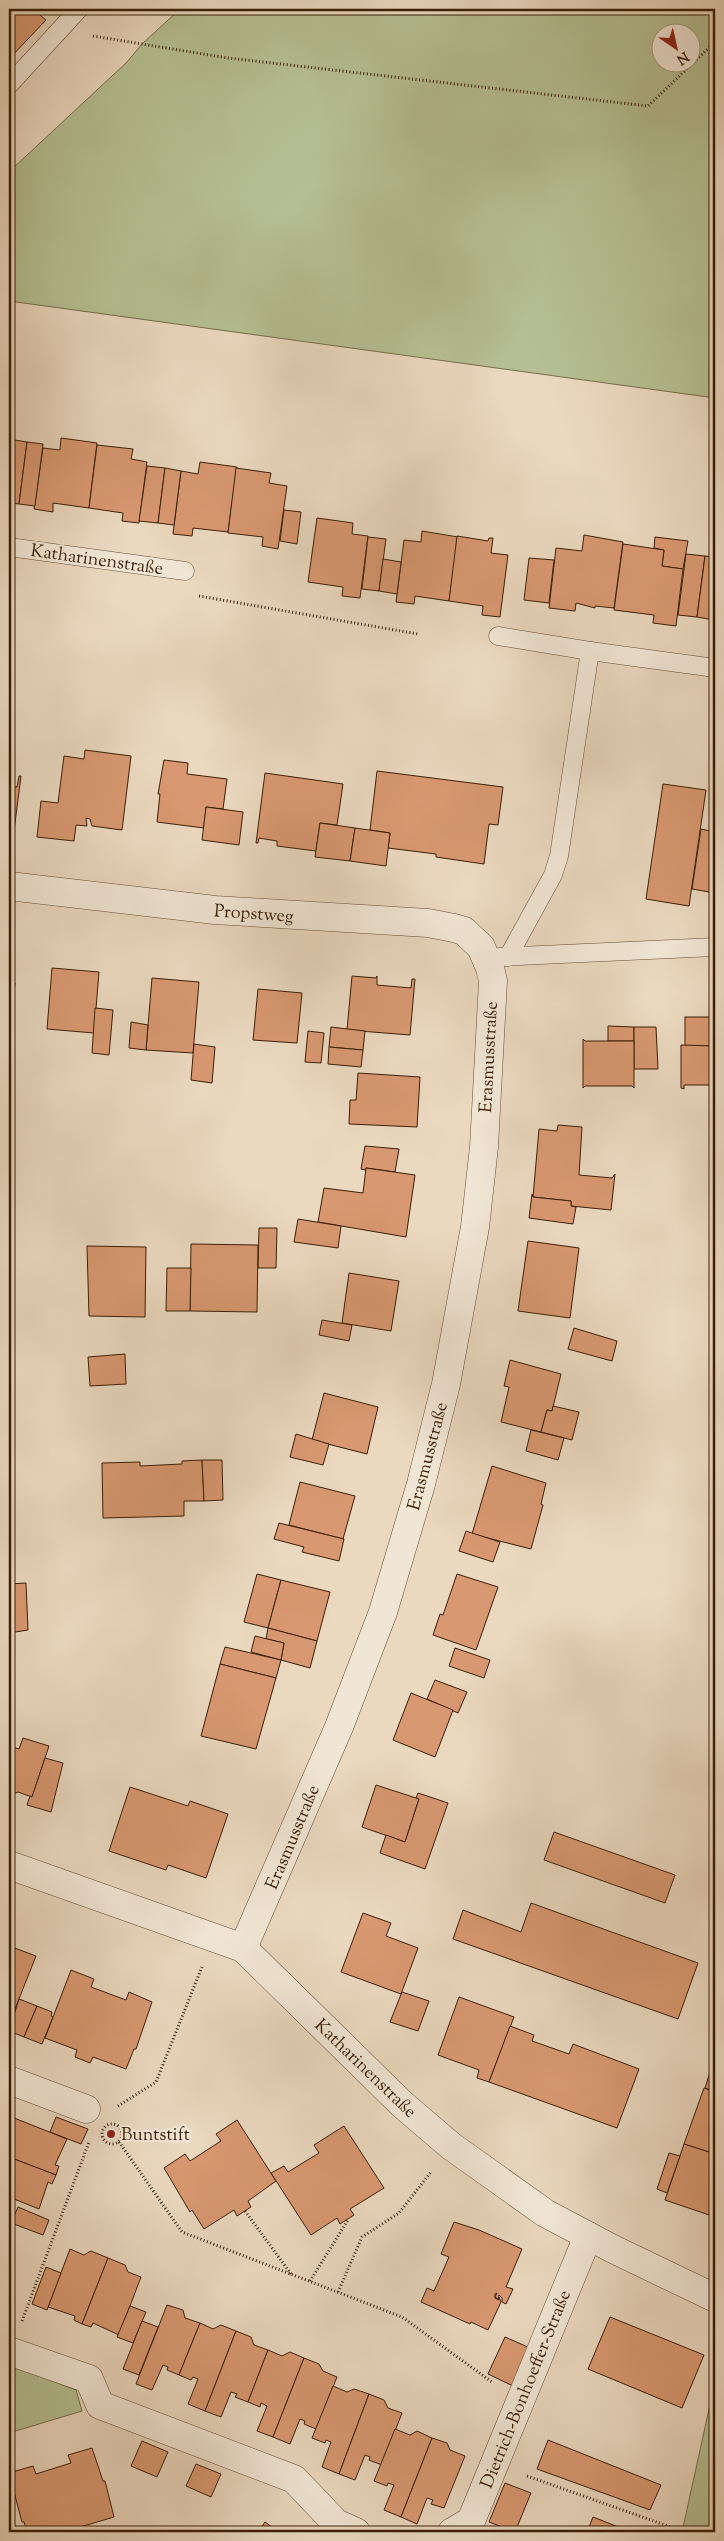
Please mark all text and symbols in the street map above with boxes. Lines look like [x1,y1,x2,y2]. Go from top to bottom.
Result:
north arrow [652,22,702,72]
text: N [672,46,692,69]
street label: Katharinenstraße [29,539,165,583]
street label: Propstweg [213,899,295,931]
street label: Erasmusstraße [474,1001,506,1113]
street label: Erasmusstraße [402,1399,456,1514]
street label: Erasmusstraße [260,1781,328,1894]
street label: Katharinenstraße [308,2014,422,2125]
place label: Buntstift [121,2123,190,2149]
marker: Buntstift [105,2128,117,2140]
street label: Dietrich-Bonhoeffer-Straße [475,2287,579,2493]

